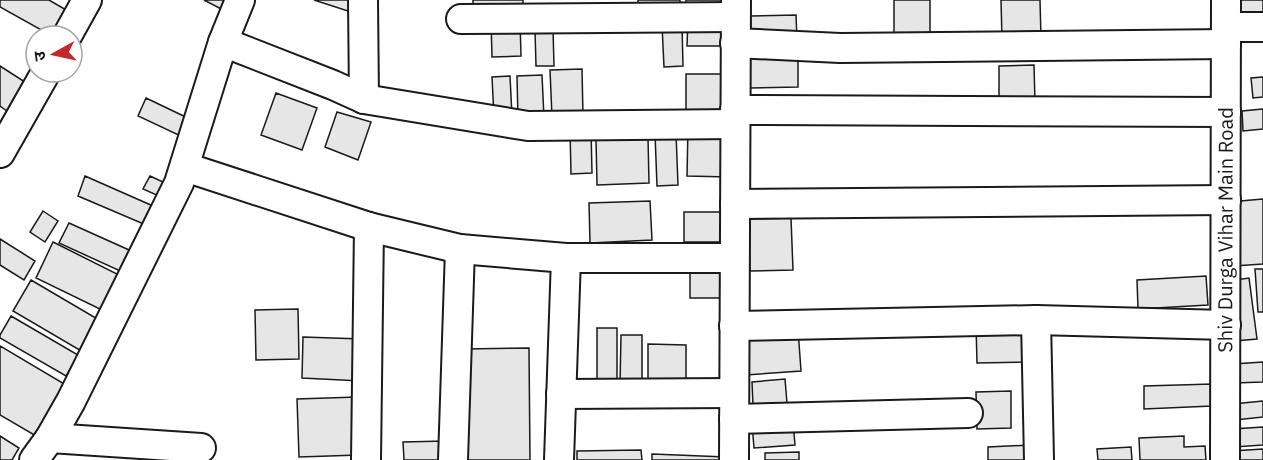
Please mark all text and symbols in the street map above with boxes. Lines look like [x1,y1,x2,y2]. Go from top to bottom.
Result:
north arrow [24,24,84,84]
text: उ [29,49,50,62]
street label: Shiv Durga Vihar Main Road [1211,107,1239,353]

